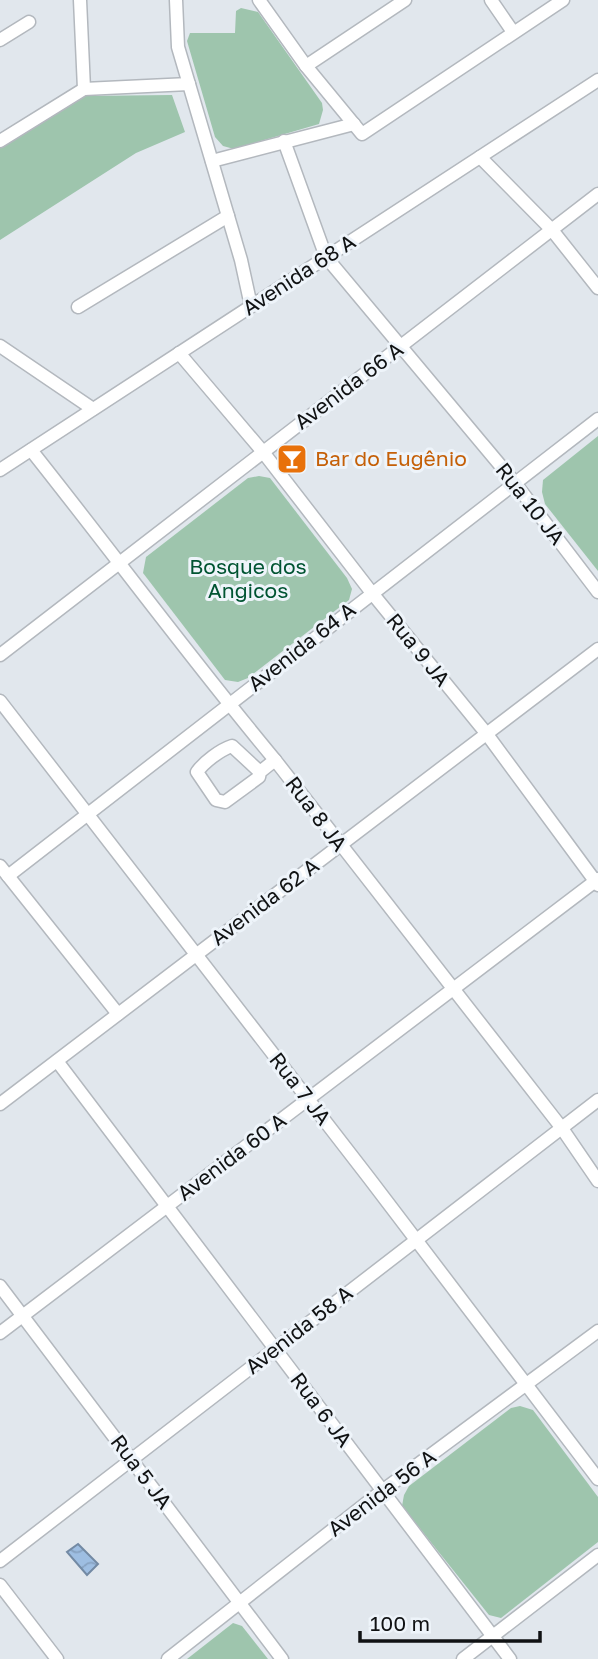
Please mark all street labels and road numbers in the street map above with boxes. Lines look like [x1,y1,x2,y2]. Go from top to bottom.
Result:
street label: Avenida 68 A [237,228,360,320]
street label: Avenida 66 A [289,336,408,435]
street label: Rua 10 JA [491,457,571,550]
street label: Avenida 64 A [242,596,361,696]
street label: Rua 9 JA [381,607,456,691]
street label: Rua 8 JA [280,771,353,856]
street label: Avenida 62 A [205,852,324,950]
street label: Rua 7 JA [264,1047,337,1130]
street label: Avenida 60 A [172,1107,291,1206]
street label: Avenida 58 A [239,1279,357,1379]
street label: Rua 6 JA [285,1367,358,1452]
street label: Rua 5 JA [105,1429,178,1514]
street label: Avenida 56 A [322,1443,441,1541]

